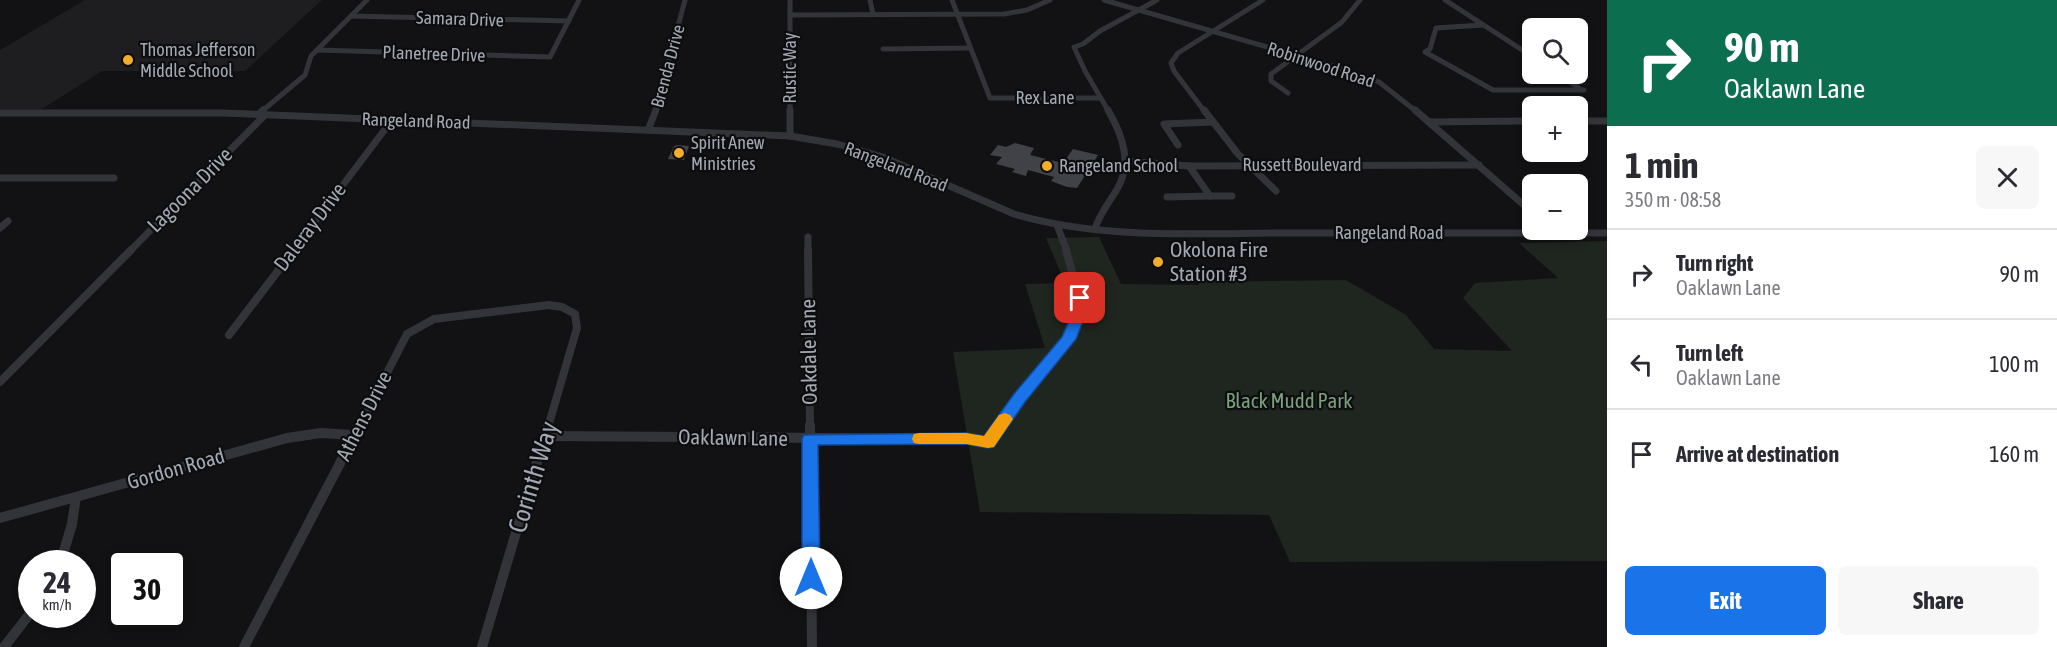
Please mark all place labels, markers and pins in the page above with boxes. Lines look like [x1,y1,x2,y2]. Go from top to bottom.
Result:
place label: Thomas Jefferson Middle School [140,39,256,81]
marker: Thomas Jefferson Middle School [121,53,135,67]
place label: Spirit Anew Ministries [691,132,765,174]
marker: Spirit Anew Ministries [672,146,686,160]
place label: Rangeland School [1059,155,1178,176]
marker: Rangeland School [1040,159,1054,173]
place label: Okolona Fire Station #3 [1170,237,1268,285]
marker: Okolona Fire Station #3 [1151,255,1165,269]
pin [1054,272,1105,323]

